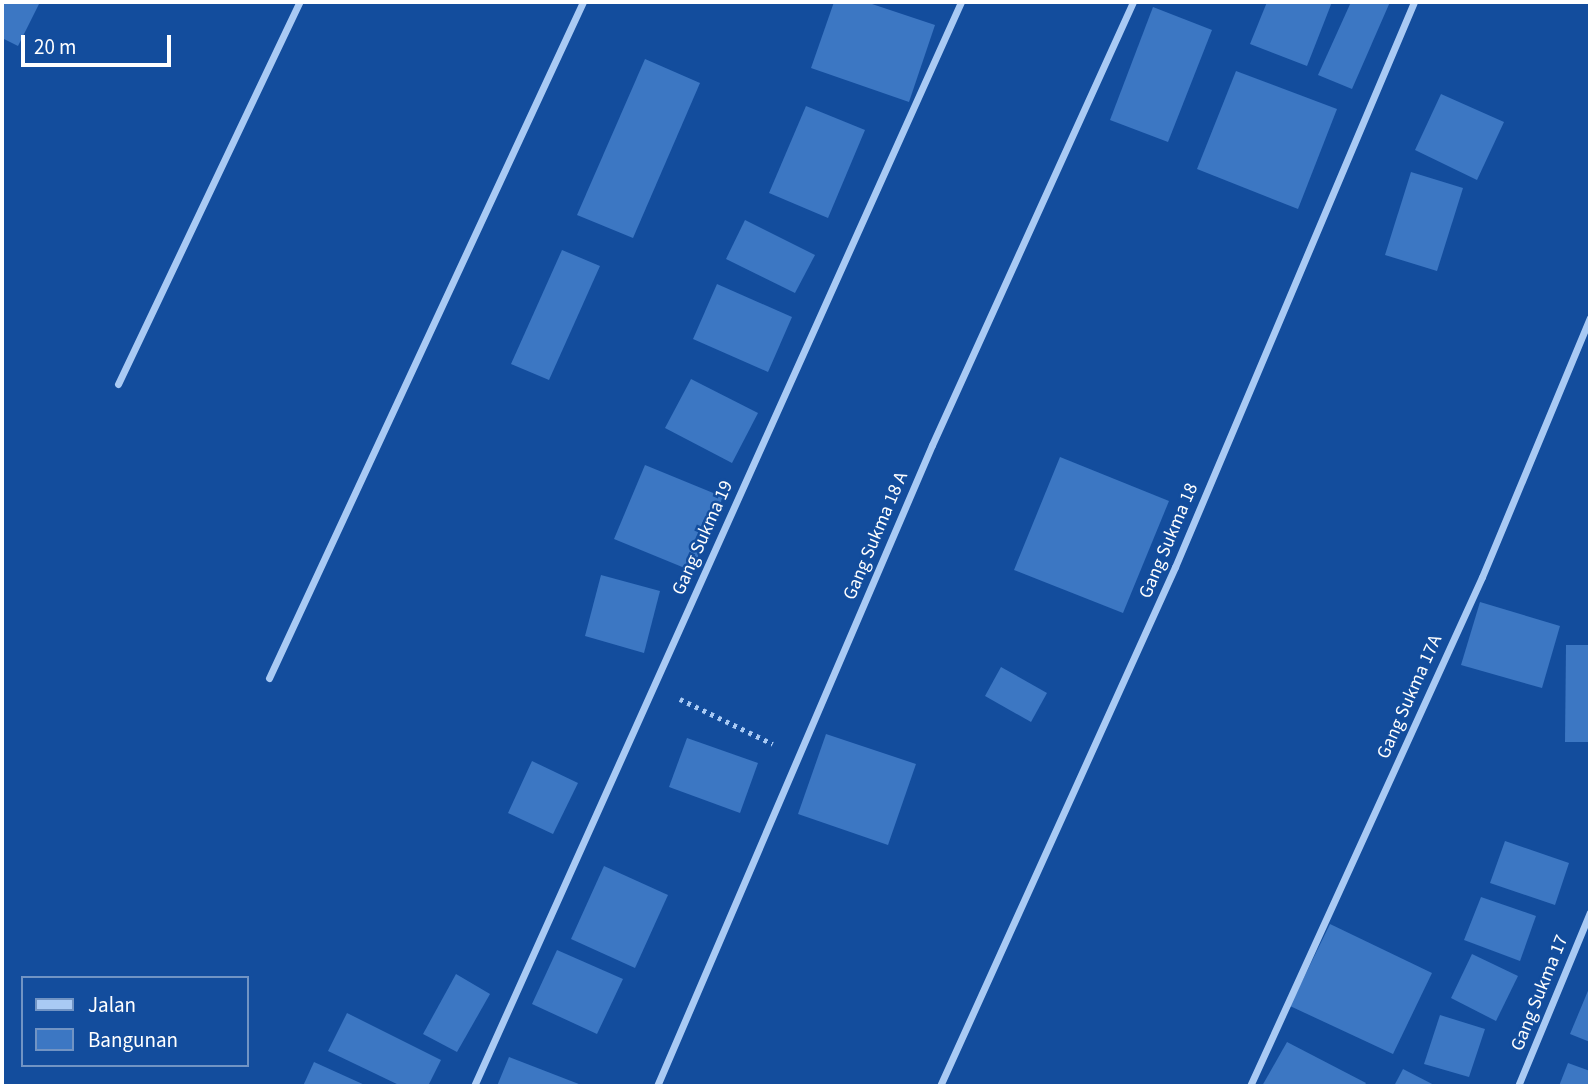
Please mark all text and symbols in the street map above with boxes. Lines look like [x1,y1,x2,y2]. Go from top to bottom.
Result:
scale bar [24,21,175,65]
text: 20 m [34,32,76,62]
street label: Gang Sukma 18 A [839,468,913,604]
street label: Gang Sukma 19 [668,477,738,599]
street label: Gang Sukma 18 [1134,480,1204,602]
street label: Gang Sukma 17A [1372,631,1448,763]
street label: Gang Sukma 17 [1506,932,1574,1054]
legend [21,976,248,1067]
text: Jalan [88,990,136,1020]
text: Bangunan [88,1025,178,1055]

